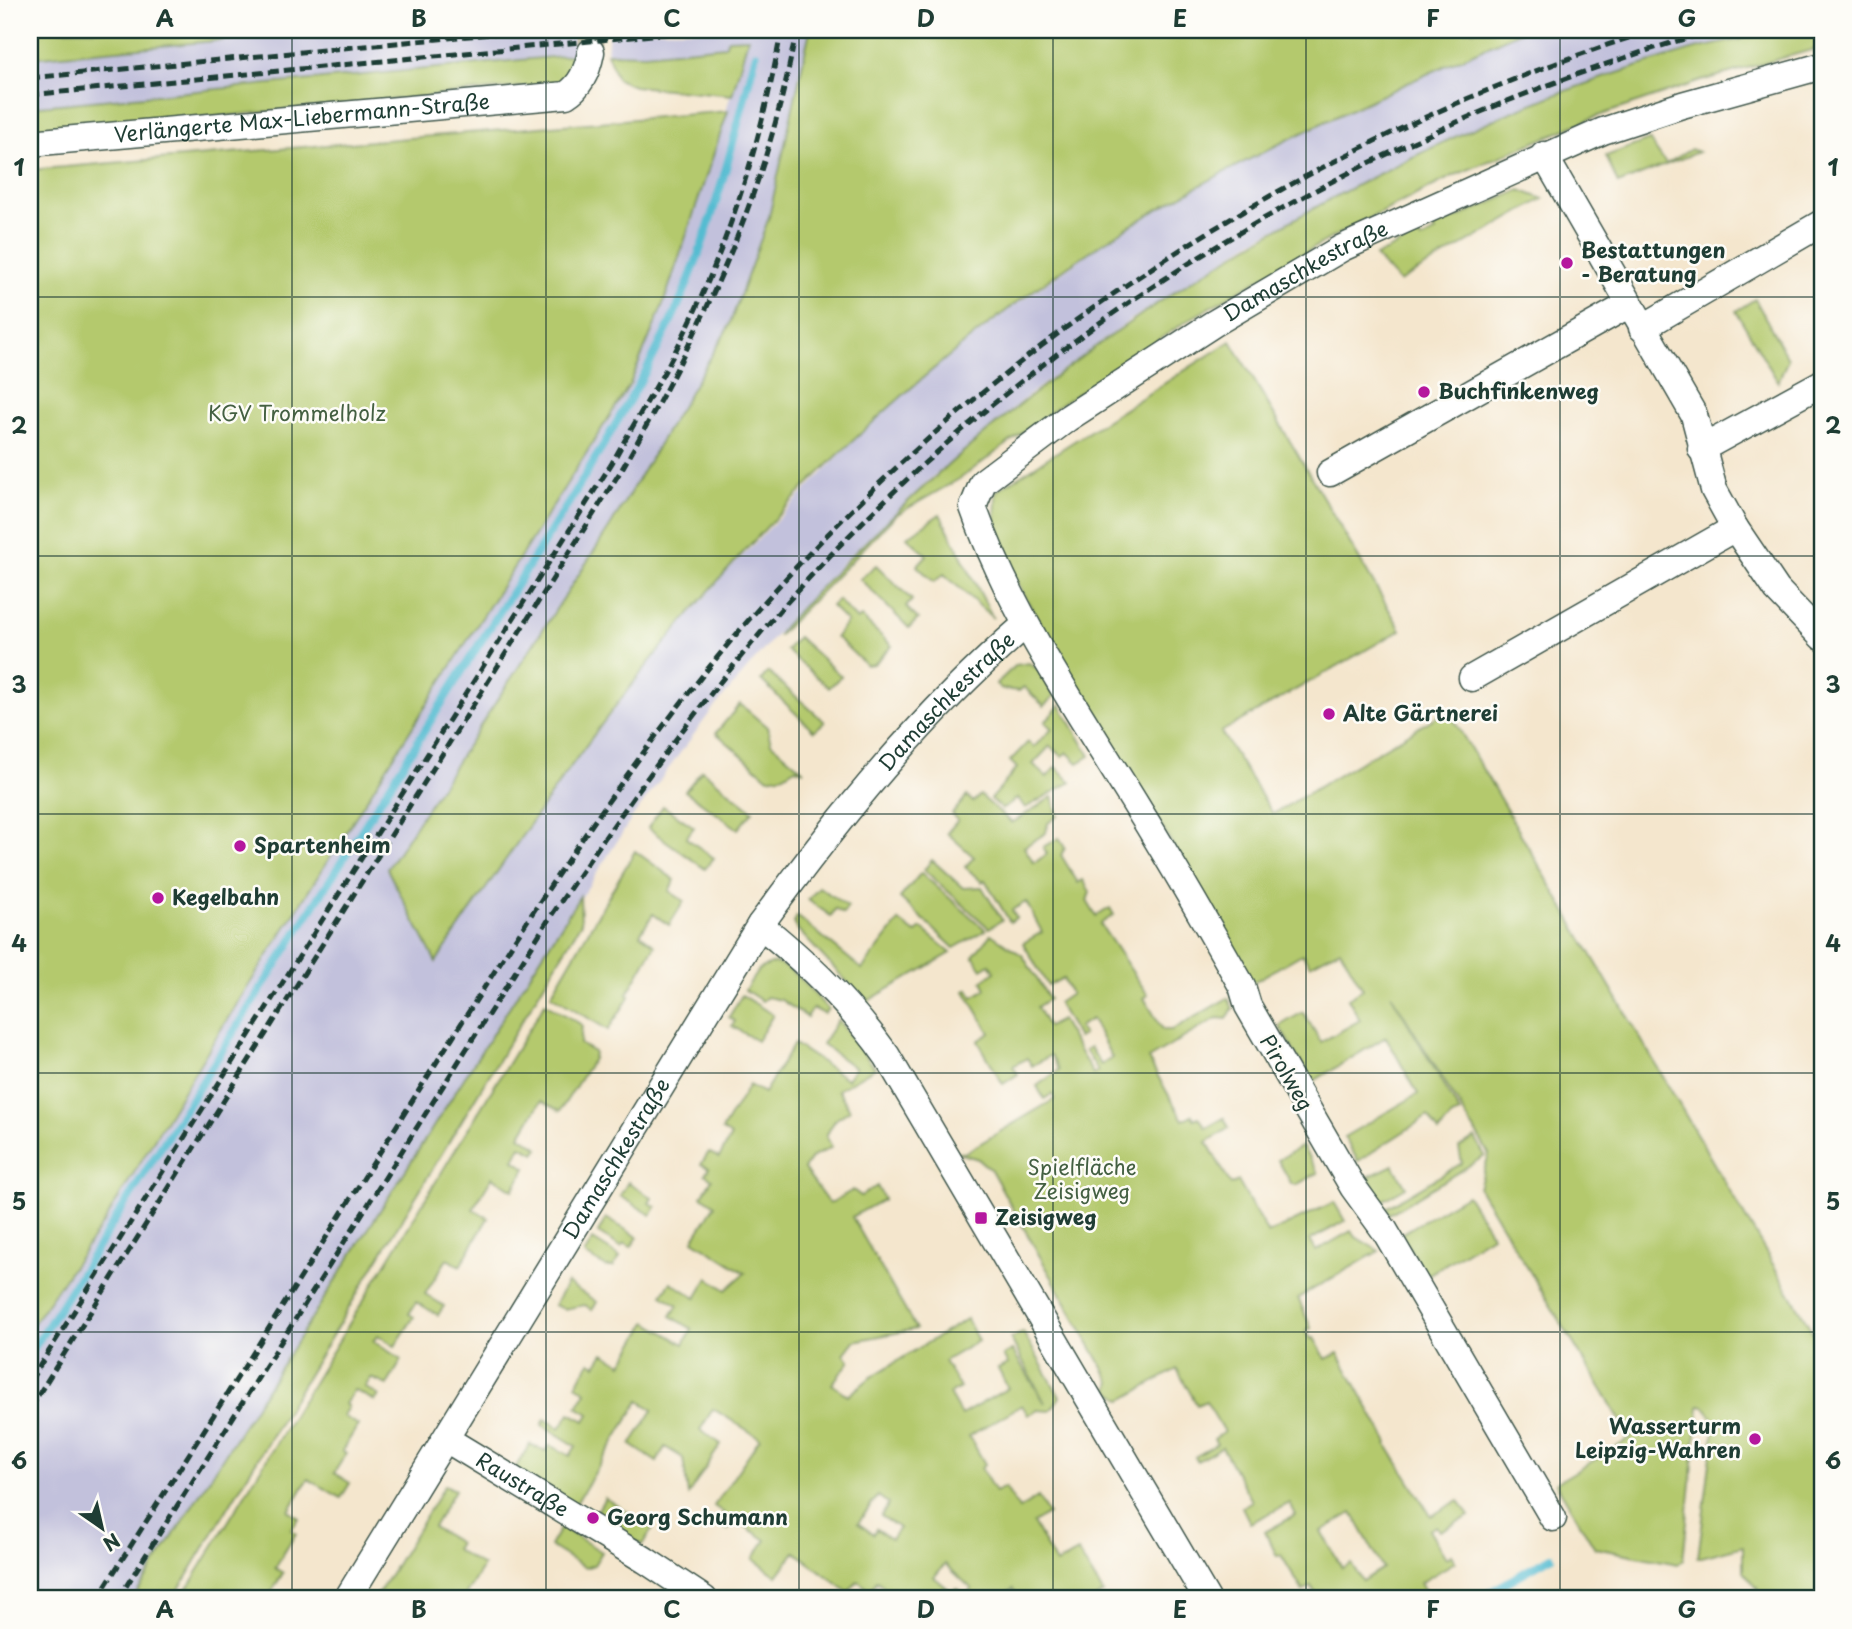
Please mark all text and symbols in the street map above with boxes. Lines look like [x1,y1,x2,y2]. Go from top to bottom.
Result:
text: A [156,0,174,35]
text: B [411,0,427,35]
text: C [663,0,681,35]
text: D [917,0,935,35]
text: E [1173,0,1187,35]
text: F [1426,0,1440,35]
text: G [1678,0,1696,35]
street label: Verlängerte Max-Liebermann-Straße [113,84,491,149]
text: 1 [14,149,25,184]
text: 1 [1828,149,1839,184]
street label: Damaschkestraße [1216,211,1393,329]
place label: Bestattungen - Beratung [1581,233,1726,289]
marker: Bestattungen - Beratung [1559,255,1575,271]
place label: Buchfinkenweg [1438,374,1599,406]
marker: Buchfinkenweg [1416,384,1432,400]
park label: KGV Trommelholz [208,396,386,428]
text: 2 [11,407,27,442]
text: 2 [1825,407,1841,442]
street label: Damaschkestraße [870,623,1021,778]
text: 3 [11,666,27,701]
text: 3 [1825,666,1841,701]
place label: Alte Gärtnerei [1343,696,1498,728]
marker: Alte Gärtnerei [1321,706,1337,722]
place label: Spartenheim [254,828,391,860]
marker: Spartenheim [232,838,248,854]
place label: Kegelbahn [172,880,279,912]
marker: Kegelbahn [150,890,166,906]
text: 4 [11,925,27,960]
text: 4 [1825,925,1841,960]
street label: Pirolweg [1253,1028,1322,1116]
street label: Damaschkestraße [553,1071,677,1245]
park label: Spielfläche Zeisigweg [1027,1150,1137,1206]
text: 5 [12,1183,26,1218]
text: 5 [1826,1183,1840,1218]
place label: Zeisigweg [995,1200,1097,1232]
marker: Zeisigweg [973,1210,989,1226]
place label: Wasserturm Leipzig-Wahren [1575,1409,1741,1465]
marker: Wasserturm Leipzig-Wahren [1747,1431,1763,1447]
text: 6 [11,1442,27,1477]
text: 6 [1825,1442,1841,1477]
street label: Raustraße [470,1443,576,1524]
north arrow [66,1492,136,1562]
place label: Georg Schumann [607,1500,788,1532]
marker: Georg Schumann [585,1510,601,1526]
text: N [98,1527,126,1559]
text: A [156,1591,174,1626]
text: B [411,1591,427,1626]
text: C [663,1591,681,1626]
text: D [917,1591,935,1626]
text: E [1173,1591,1187,1626]
text: F [1426,1591,1440,1626]
text: G [1678,1591,1696,1626]

